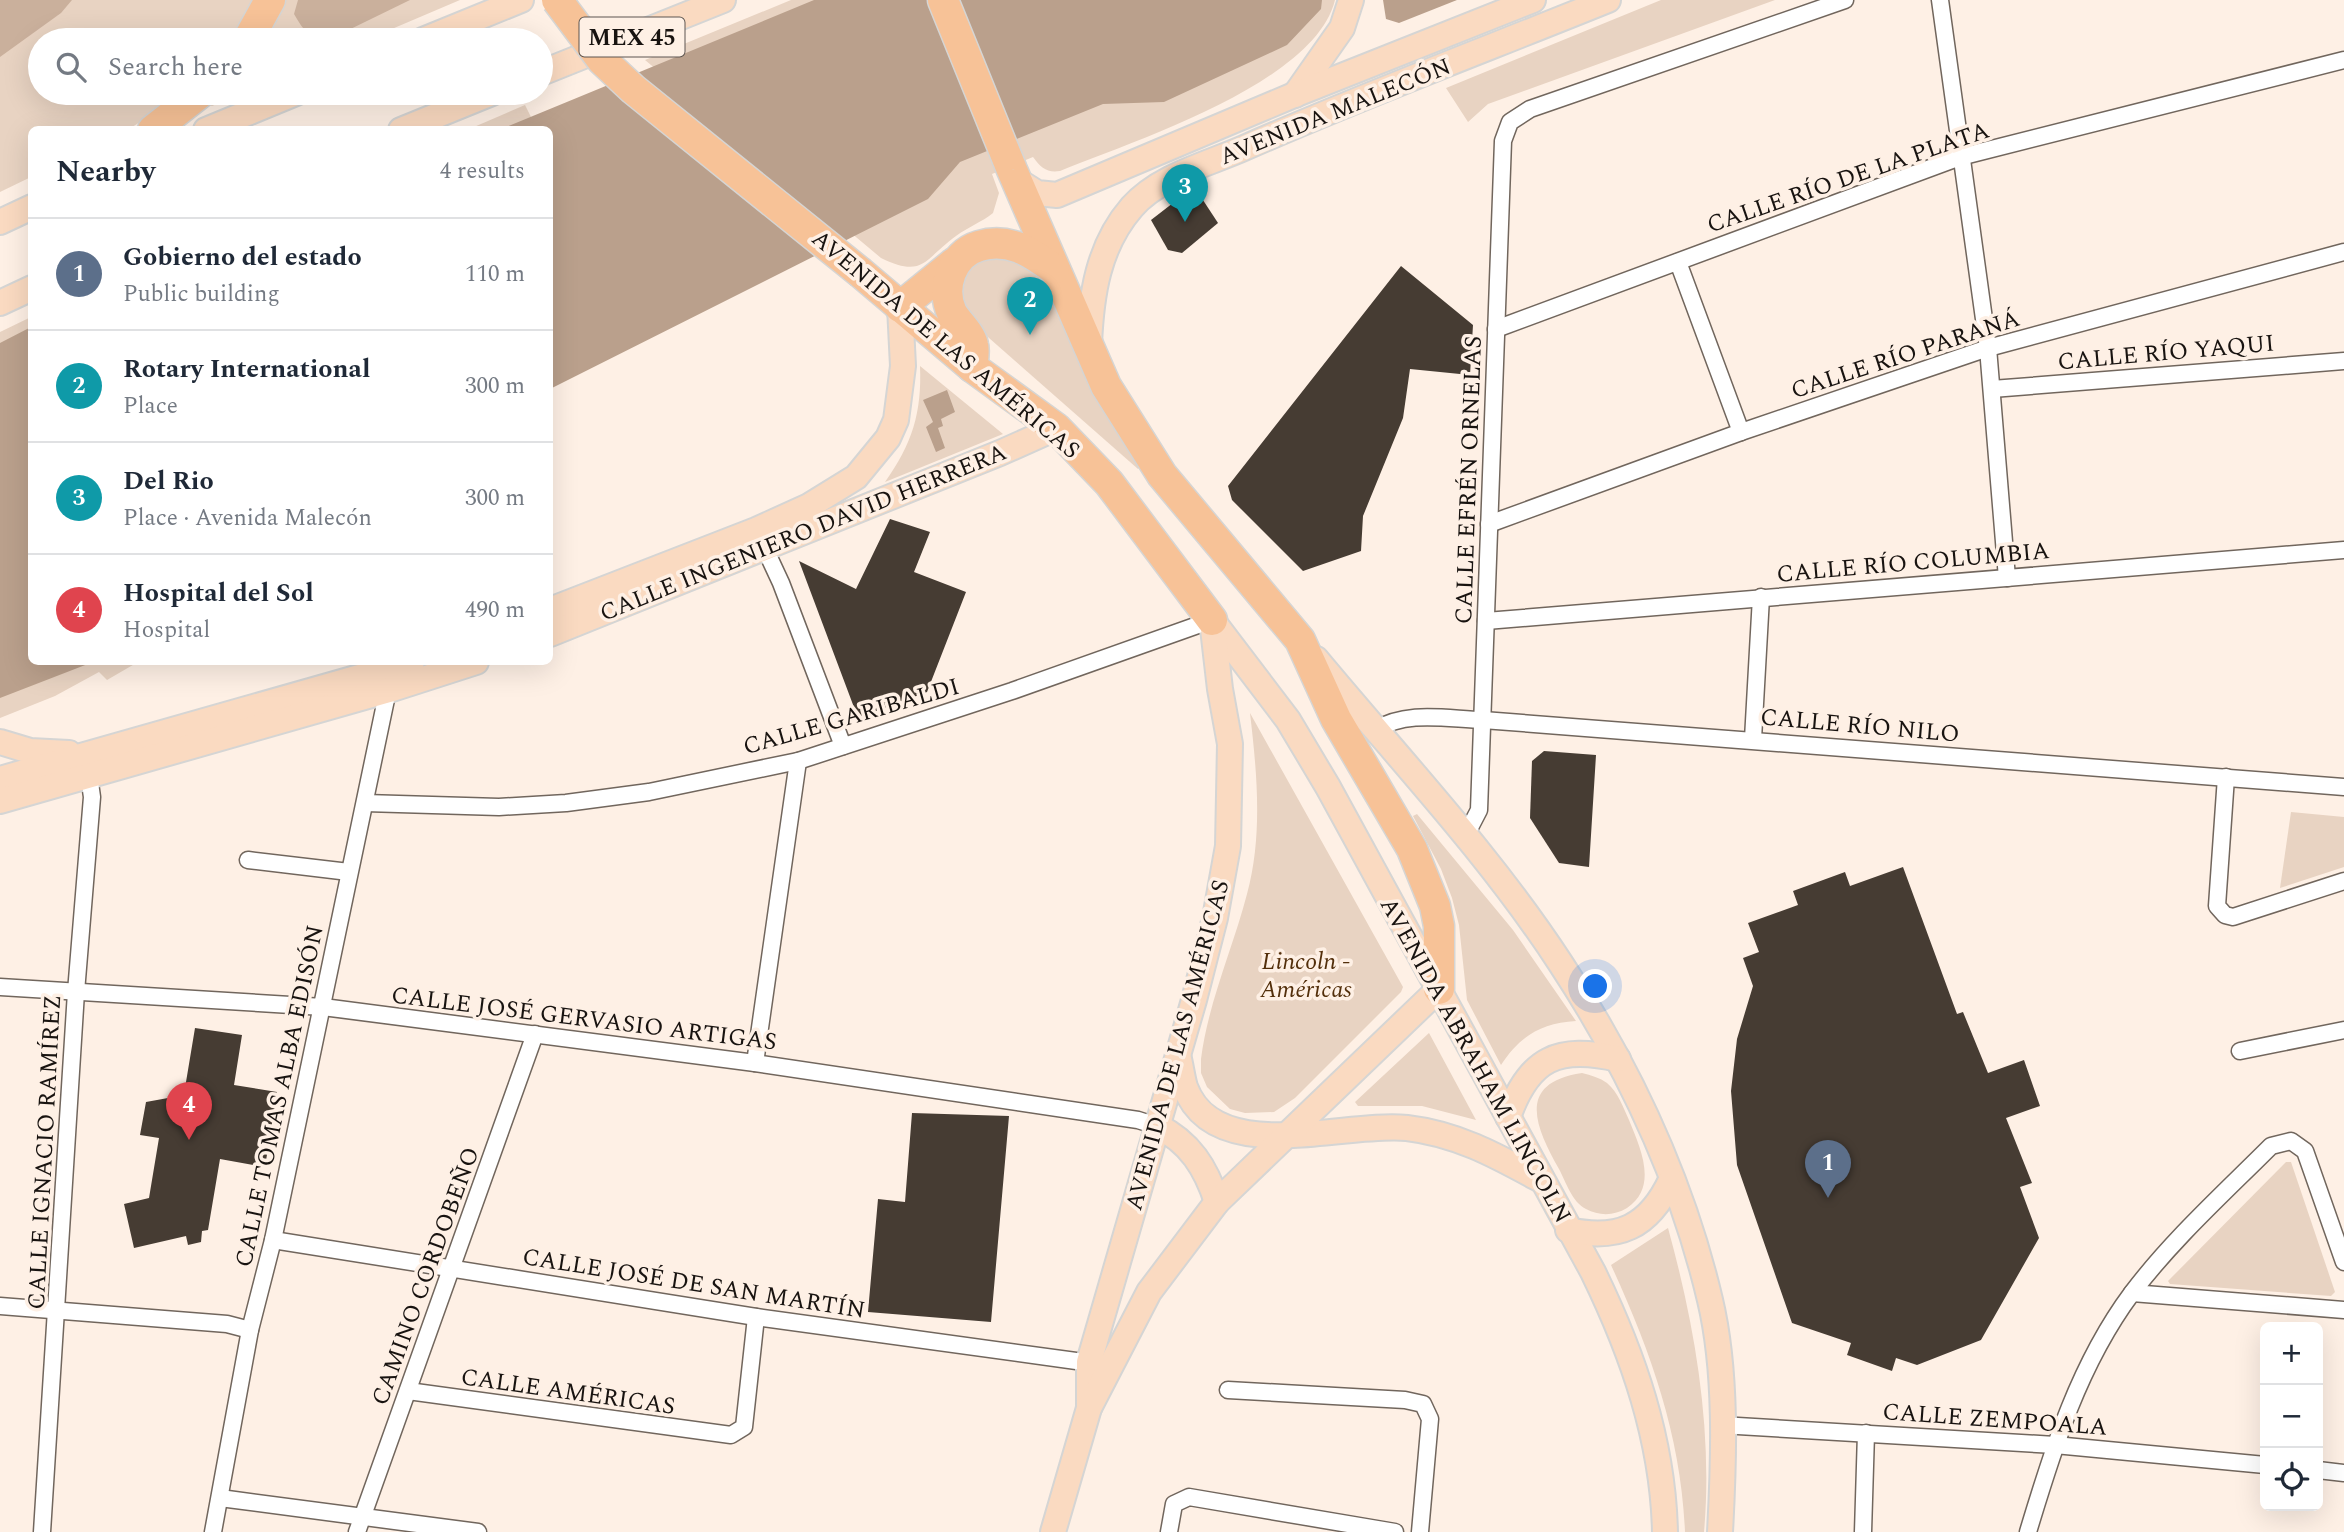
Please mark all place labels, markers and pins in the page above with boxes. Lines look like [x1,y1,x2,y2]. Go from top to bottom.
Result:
pin: 3 [1162,164,1208,222]
pin: 2 [1007,277,1053,335]
pin: 4 [166,1082,212,1140]
pin: 1 [1805,1140,1851,1198]

